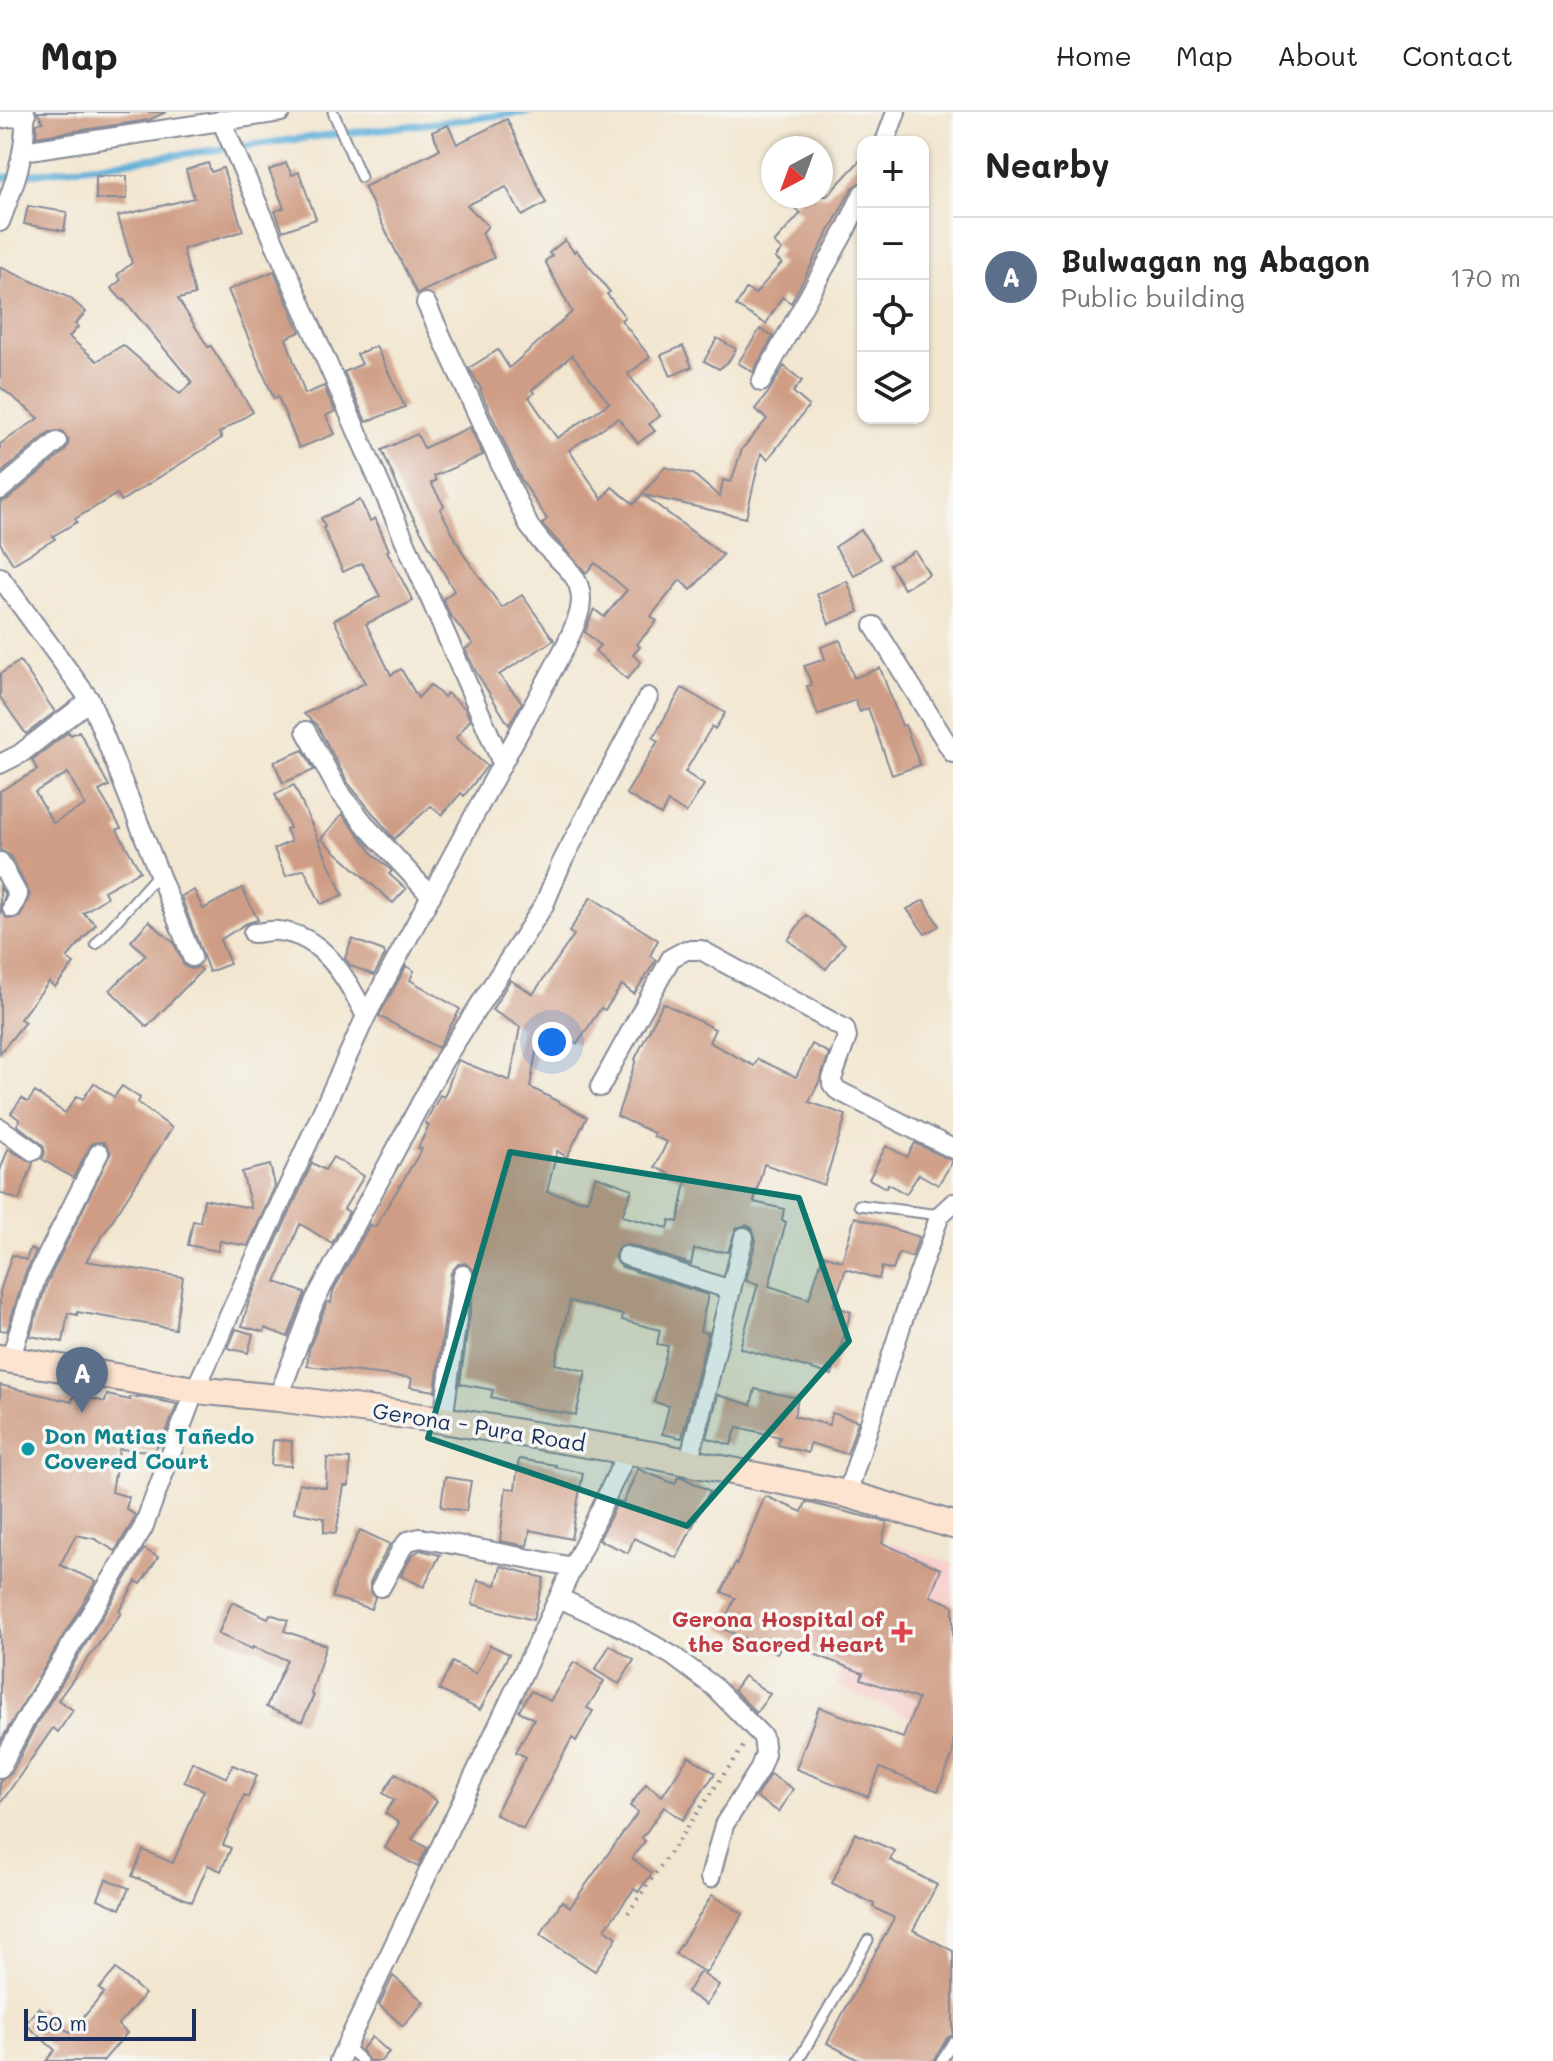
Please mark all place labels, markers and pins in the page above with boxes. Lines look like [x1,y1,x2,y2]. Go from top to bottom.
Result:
pin: A [56,1347,108,1413]
place label: Don Matias Tañedo Covered Court [44,1421,254,1475]
marker: Don Matias Tañedo Covered Court [19,1440,37,1458]
place label: Gerona Hospital of the Sacred Heart [672,1604,885,1658]
marker: Gerona Hospital of the Sacred Heart [891,1621,913,1643]

